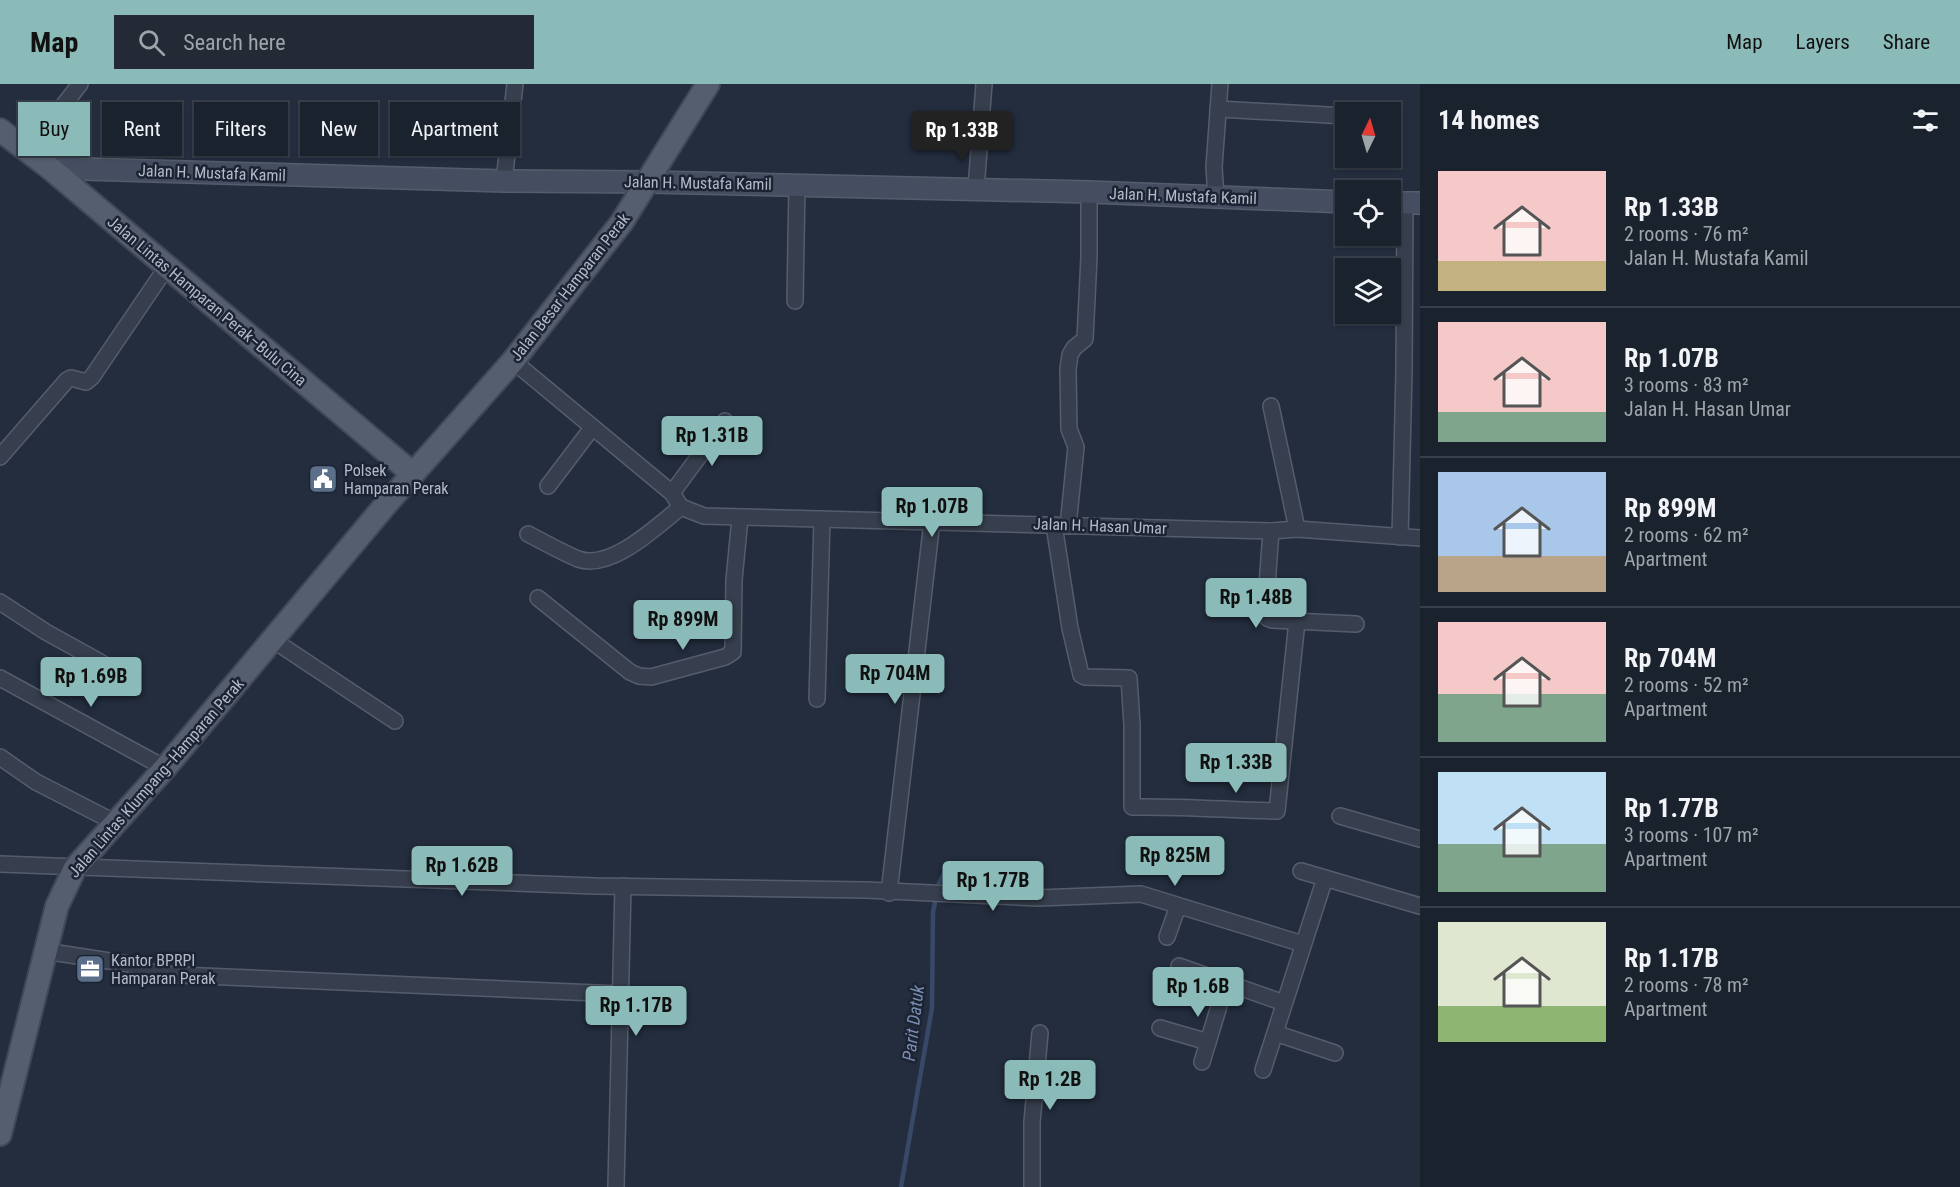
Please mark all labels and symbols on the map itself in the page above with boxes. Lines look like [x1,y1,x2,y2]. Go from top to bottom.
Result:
north arrow [1335,102,1401,168]
pin: Rp 1.33B [900,111,1024,162]
street label: Jalan H. Mustafa Kamil [138,161,286,185]
street label: Jalan H. Mustafa Kamil [624,172,772,194]
street label: Jalan H. Mustafa Kamil [1109,184,1257,208]
street label: Jalan Besar Hamparan Perak [506,209,634,365]
street label: Jalan Lintas Hamparan Perak–Bulu Cina [104,212,310,390]
pin: Rp 1.31B [650,416,774,467]
place label: Polsek Hamparan Perak [344,461,449,498]
public building icon: Polsek Hamparan Perak [307,463,339,495]
pin: Rp 1.07B [870,487,994,538]
street label: Jalan H. Hasan Umar [1033,514,1167,538]
pin: Rp 1.48B [1194,578,1318,629]
pin: Rp 899M [628,600,738,651]
pin: Rp 704M [840,654,950,705]
pin: Rp 1.69B [29,657,153,708]
street label: Jalan Lintas Klumpang–Hamparan Perak [64,674,248,881]
pin: Rp 1.33B [1174,743,1298,794]
pin: Rp 825M [1120,836,1230,887]
pin: Rp 1.62B [400,846,524,897]
pin: Rp 1.77B [931,861,1055,912]
place label: Kantor BPRPI Hamparan Perak [111,951,216,988]
office icon: Kantor BPRPI Hamparan Perak [74,953,106,985]
pin: Rp 1.6B [1143,967,1253,1018]
water label: Parit Datuk [898,983,928,1062]
pin: Rp 1.17B [574,986,698,1037]
pin: Rp 1.2B [995,1060,1105,1111]

